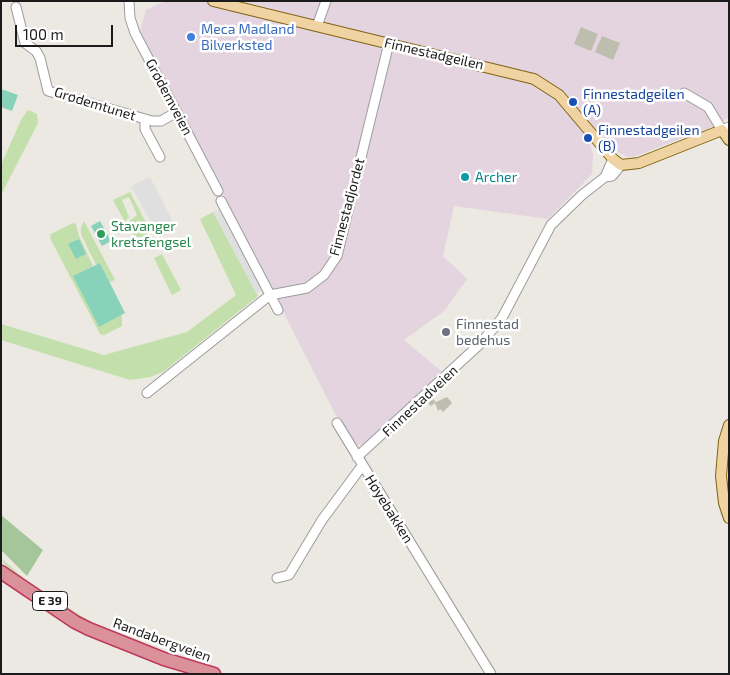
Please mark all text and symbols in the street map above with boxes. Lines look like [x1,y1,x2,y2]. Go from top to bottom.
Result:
scale bar [18,15,115,47]
place label: Meca Madland Bilverksted [201,21,294,54]
text: 100 m [23,25,64,43]
marker: Meca Madland Bilverksted [185,31,197,43]
street label: Finnestadgeilen [383,34,485,74]
street label: Grødemveien [142,56,196,138]
street label: Grødemtunet [52,84,138,124]
place label: Finnestadgeilen (A) [583,86,685,118]
marker: Finnestadgeilen (A) [567,96,579,108]
place label: Finnestadgeilen (B) [598,122,700,154]
marker: Finnestadgeilen (B) [582,132,594,144]
street label: Finnestadjordet [326,156,368,258]
place label: Archer [475,169,517,185]
marker: Archer [459,171,471,183]
place label: Stavanger kretsfengsel [111,218,191,250]
marker: Stavanger kretsfengsel [95,228,107,240]
place label: Finnestad bedehus [456,316,519,348]
marker: Finnestad bedehus [440,326,452,338]
street label: Finnestadveien [379,362,461,440]
street label: Høyebakken [361,472,417,546]
road number: E 39 [32,592,68,610]
street label: Randabergveien [111,614,213,666]

